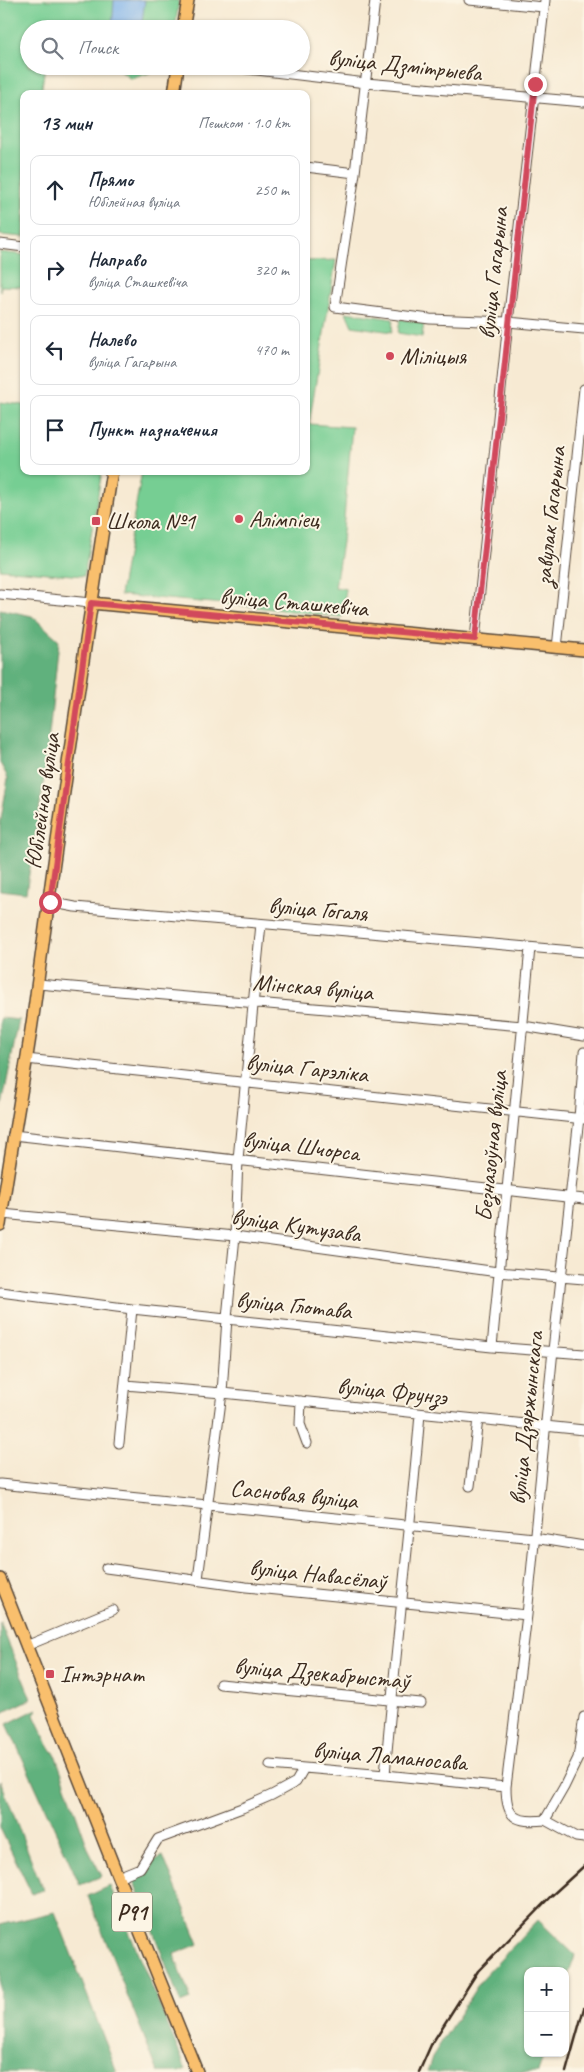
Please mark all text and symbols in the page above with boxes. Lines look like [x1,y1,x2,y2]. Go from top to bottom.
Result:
search box [20,20,310,75]
icon: search [38,34,66,62]
text: Поиск [78,36,118,60]
street label: вуліца Дзмітрыева [327,42,484,88]
route end [524,73,547,96]
text: 13 мин [40,110,92,136]
text: Пешком · 1.0 km [198,113,290,133]
text: Прямо [88,168,133,192]
icon: ahead [41,176,69,204]
text: 250 m [255,180,289,200]
text: Юбілейная вуліца [88,192,179,212]
street label: вуліца Гагарына [471,204,515,340]
text: Направо [88,248,146,272]
icon: right [41,256,69,284]
text: 320 m [255,260,289,280]
text: вуліца Сташкевіча [88,272,187,292]
text: Налево [88,328,136,352]
icon: left [41,336,69,364]
text: 470 m [255,340,289,360]
place label: Міліцыя [400,341,468,371]
marker: Міліцыя [384,350,396,362]
text: вуліца Гагарына [88,352,176,372]
icon: arrive [41,416,69,444]
text: Пункт назначения [88,418,217,442]
street label: завулак Гагарына [528,444,573,590]
place label: Алімпіец [249,504,320,534]
place label: Школа №1 [106,506,197,536]
marker: Алімпіец [233,513,245,525]
marker: Школа №1 [90,515,102,527]
street label: вуліца Сташкевіча [219,581,371,624]
street label: Юбілейная вуліца [18,730,67,871]
street label: вуліца Гогаля [267,890,370,928]
route start [39,891,62,914]
street label: Мінская вуліца [252,967,376,1007]
street label: вуліца Гарэліка [245,1047,371,1089]
street label: Безназоўная вуліца [468,1068,515,1223]
street label: вуліца Шчорса [241,1124,363,1168]
street label: вуліца Кутузава [229,1201,364,1249]
street label: вуліца Глотава [235,1284,355,1326]
street label: вуліца Дзяржынскага [502,1329,550,1506]
street label: вуліца Фрунзэ [336,1370,450,1413]
street label: Сасновая вуліца [229,1472,361,1516]
street label: вуліца Навасёлаў [248,1552,390,1596]
street label: вуліца Дзекабрыстаў [233,1650,413,1696]
place label: Інтэрнат [60,1659,145,1689]
marker: Інтэрнат [44,1668,56,1680]
street label: вуліца Ламаносава [312,1734,470,1778]
road number: Р91 [112,1892,152,1931]
map controls [524,1967,569,2057]
button: + [524,1967,569,2012]
button: − [524,2012,569,2057]

